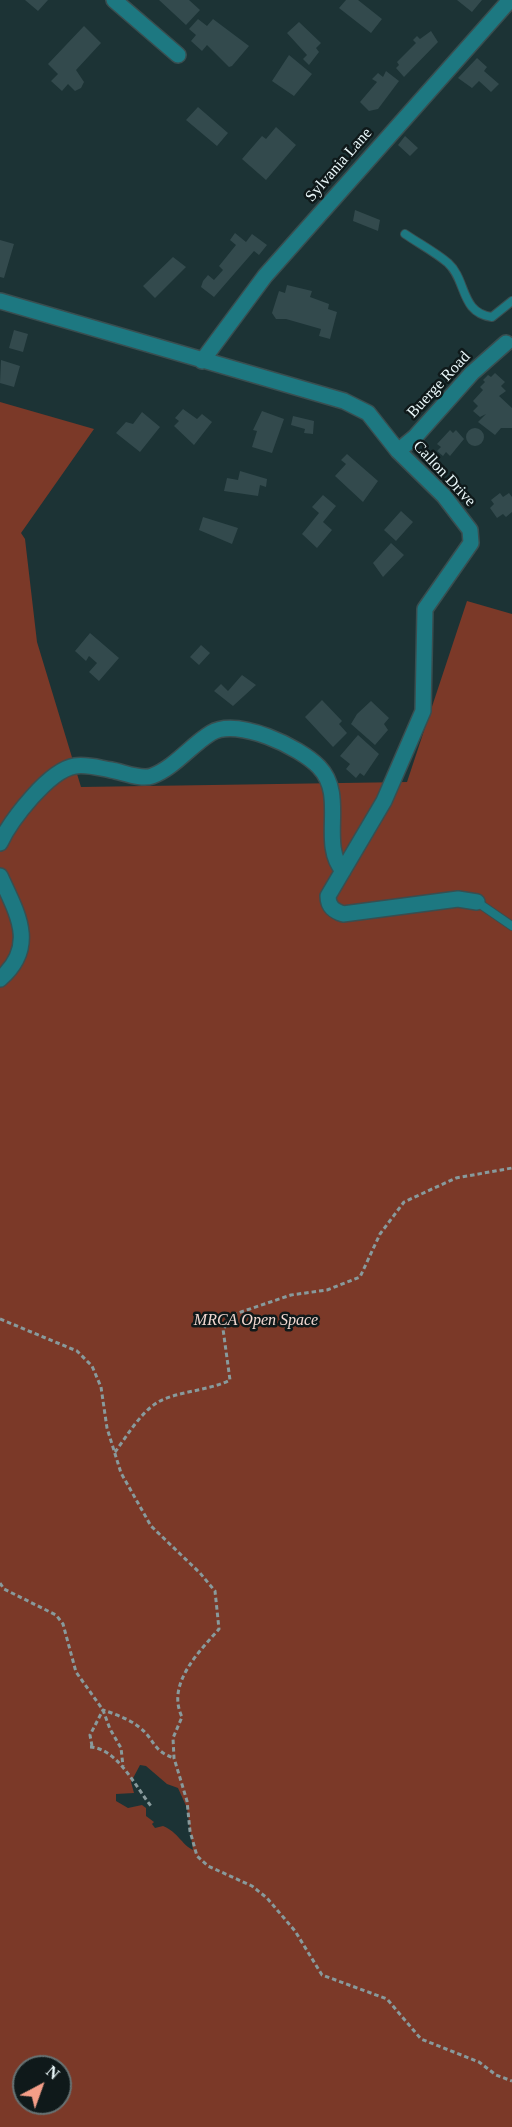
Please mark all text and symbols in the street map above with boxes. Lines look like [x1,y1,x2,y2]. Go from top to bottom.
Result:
street label: Sylvania Lane [302,124,376,206]
street label: Buerge Road [403,348,475,422]
street label: Callon Drive [409,437,479,511]
park label: MRCA Open Space [194,1311,318,1331]
north arrow [12,2055,72,2115]
text: N [43,2062,63,2083]

